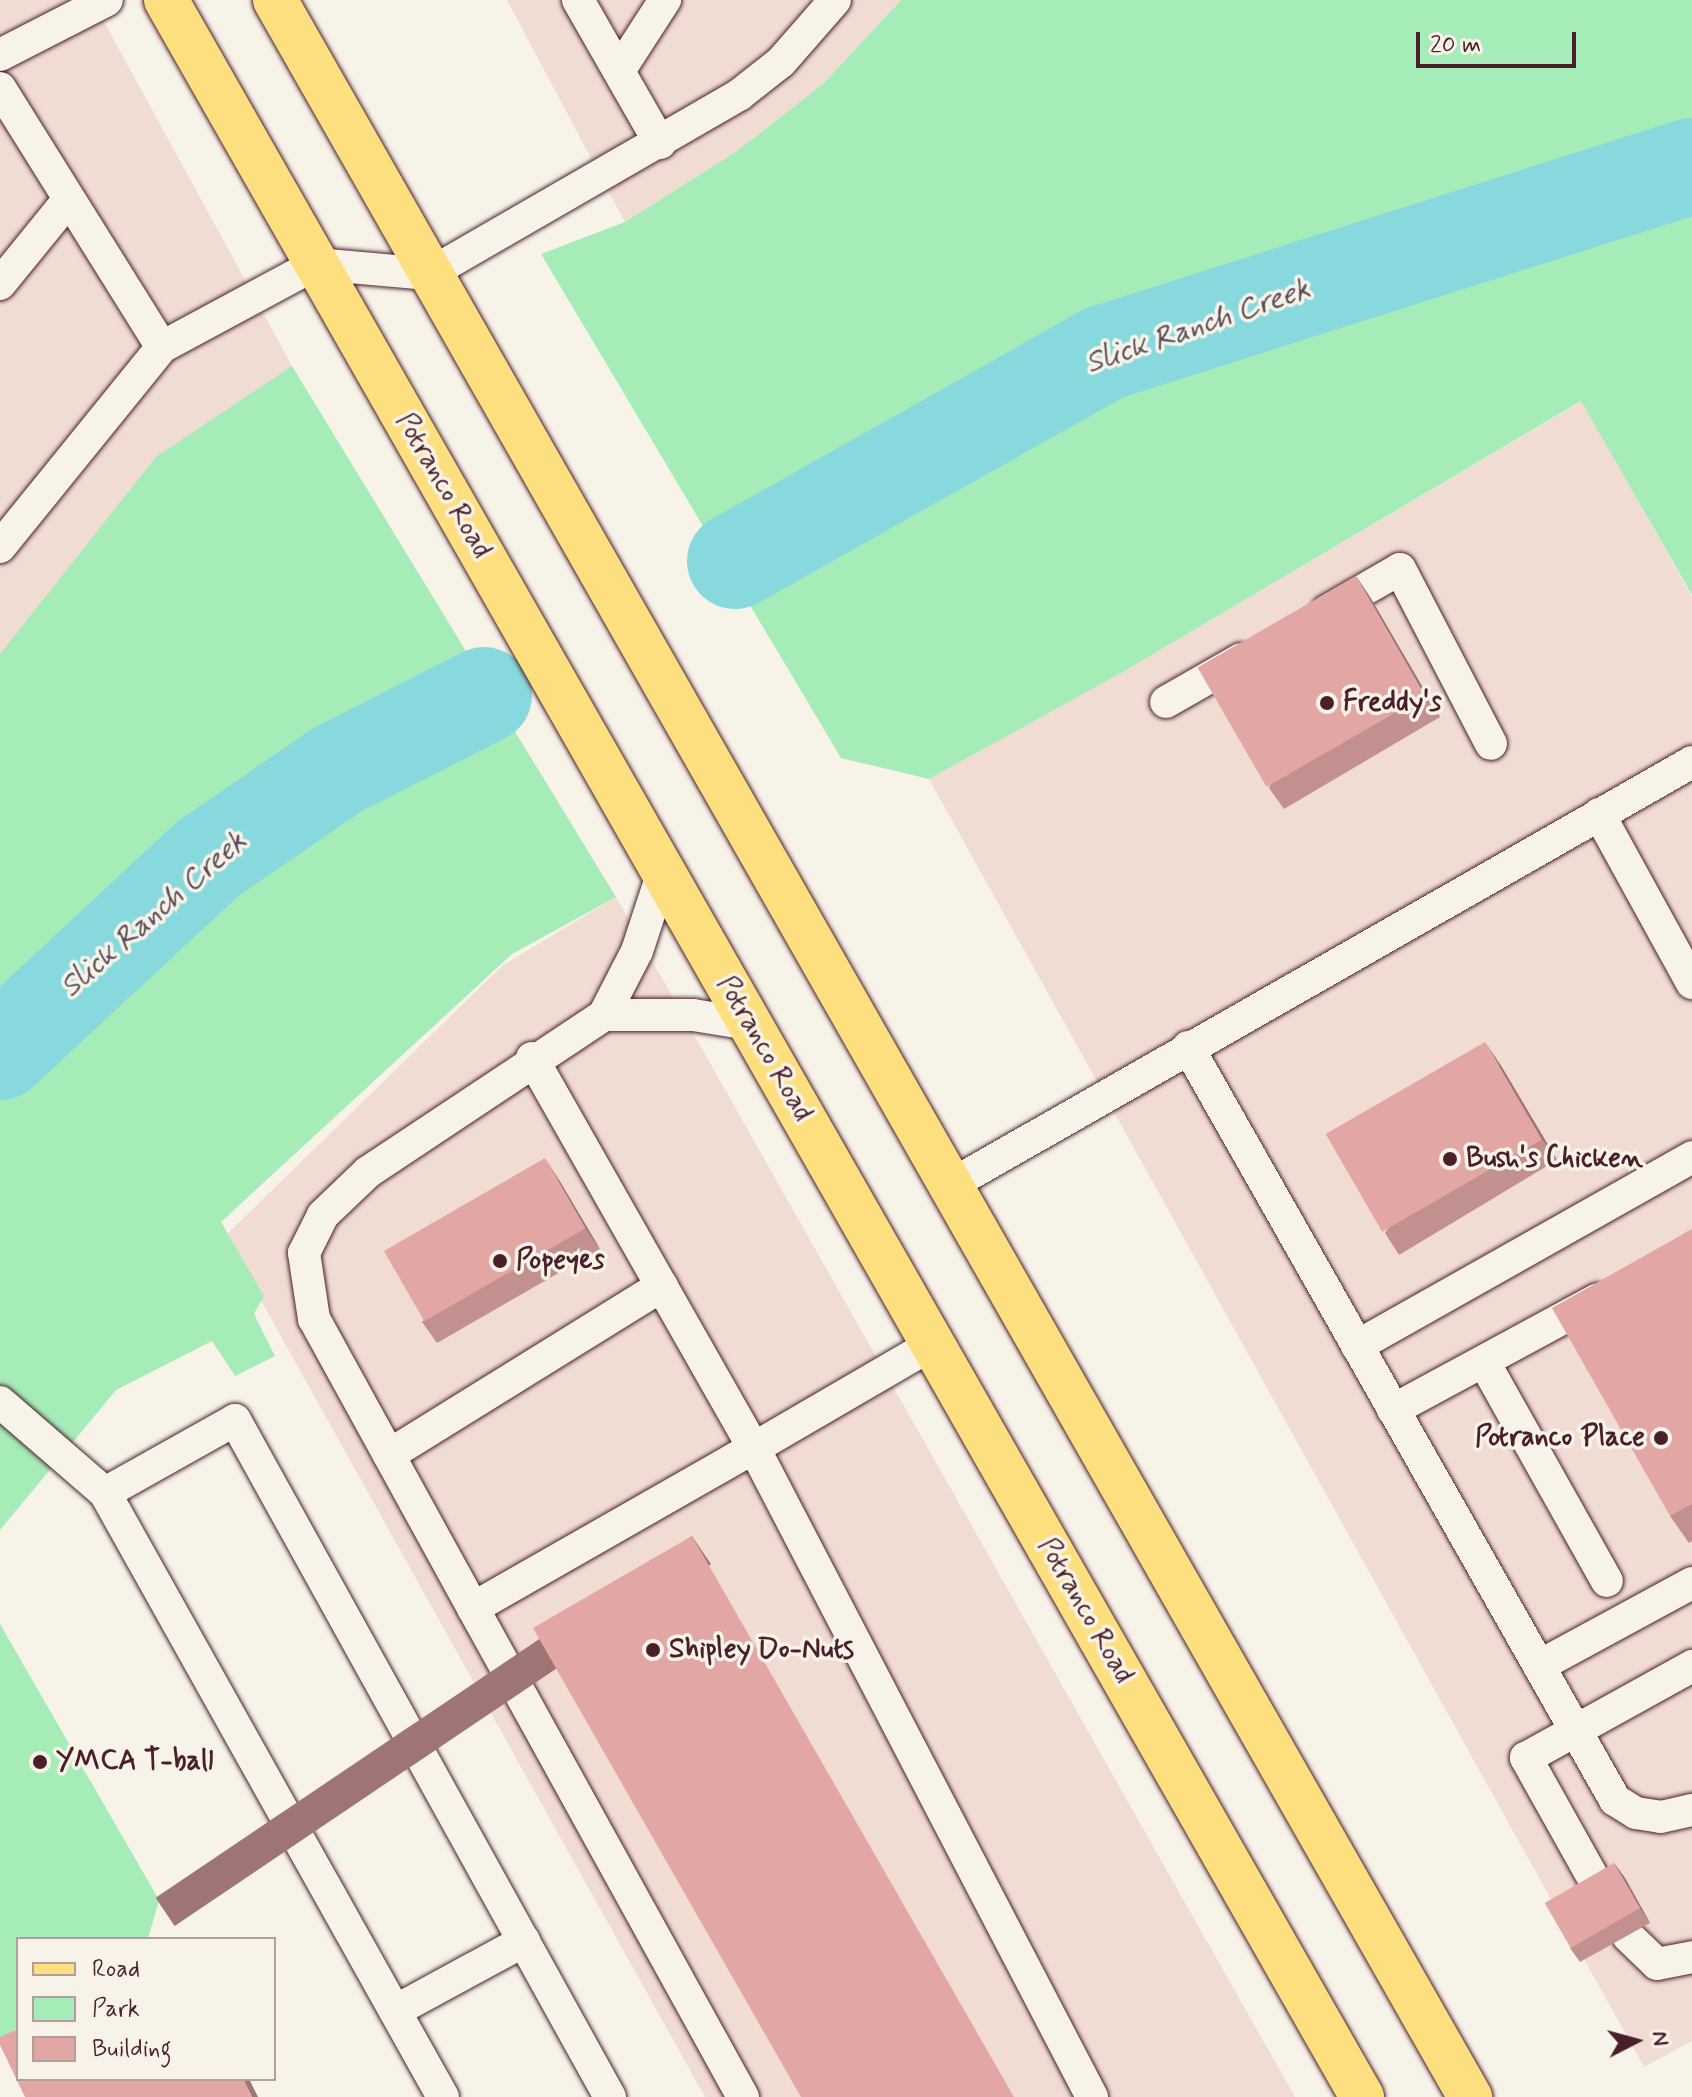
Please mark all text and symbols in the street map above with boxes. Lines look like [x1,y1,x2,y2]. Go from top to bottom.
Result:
scale bar [1420,16,1580,66]
text: 20 m [1430,30,1481,61]
water label: Slick Ranch Creek [1082,272,1314,382]
street label: Potranco Road [388,408,498,564]
place label: Freddy's [1343,686,1442,720]
marker: Freddy's [1318,694,1336,712]
water label: Slick Ranch Creek [54,825,254,1005]
street label: Potranco Road [709,971,819,1127]
place label: Bush's Chicken [1466,1142,1640,1176]
marker: Bush's Chicken [1441,1150,1459,1168]
place label: Popeyes [516,1244,605,1278]
marker: Popeyes [491,1252,509,1270]
place label: Potranco Place [1478,1421,1645,1455]
marker: Potranco Place [1652,1429,1670,1447]
street label: Potranco Road [1030,1533,1140,1689]
place label: Shipley Do-Nuts [669,1633,854,1667]
marker: Shipley Do-Nuts [644,1641,662,1659]
place label: YMCA T-ball [56,1745,213,1779]
marker: YMCA T-ball [31,1753,49,1771]
legend [16,1937,276,2081]
text: Road [92,1954,140,1985]
text: Park [92,1994,140,2025]
north arrow [1596,2001,1676,2081]
text: N [1645,2030,1675,2047]
text: Building [92,2034,172,2065]

